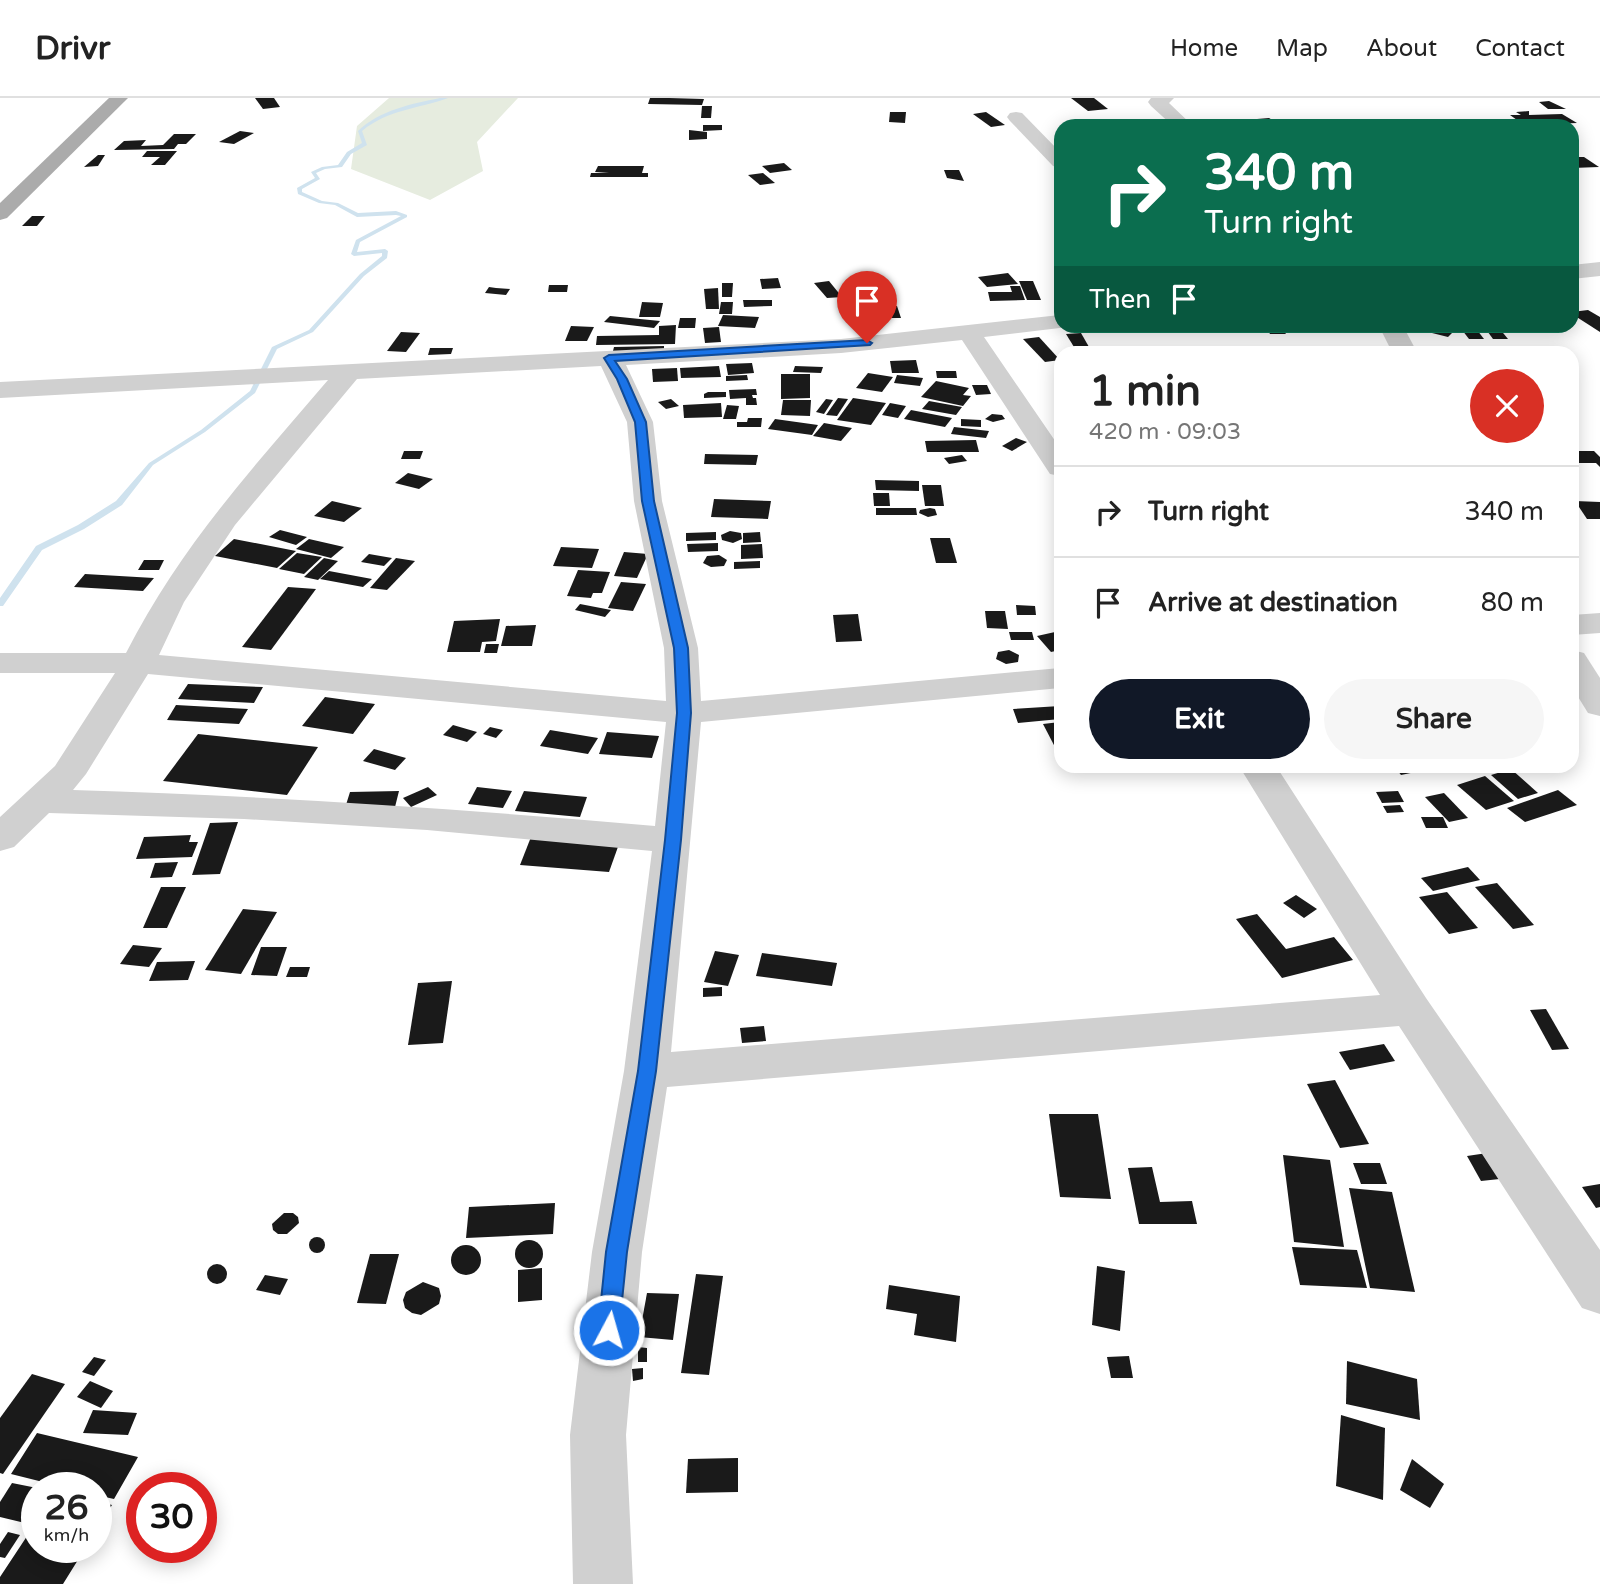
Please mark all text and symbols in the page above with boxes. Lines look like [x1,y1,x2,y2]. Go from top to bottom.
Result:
text: Drivr [35,29,110,68]
text: Home [1170,34,1238,63]
text: Map [1276,34,1328,63]
text: About [1366,34,1437,63]
text: Contact [1475,34,1565,63]
text: 340 m [1204,144,1354,203]
icon: right [1089,147,1180,238]
text: Turn right [1204,204,1353,242]
pin [837,271,897,343]
icon: arrive [1165,280,1203,318]
icon: arrive [848,282,886,320]
text: Then [1089,284,1151,315]
text: 1 min [1089,366,1201,417]
button: close [1470,369,1544,443]
text: 420 m · 09:03 [1089,418,1241,446]
icon: right [1089,493,1127,531]
text: Turn right [1148,496,1269,527]
text: 340 m [1464,496,1544,527]
icon: arrive [1089,584,1127,622]
text: Arrive at destination [1148,587,1398,618]
text: 80 m [1481,587,1544,618]
button: Exit [1089,679,1310,759]
button: Share [1324,679,1544,759]
position arrow [572,1293,646,1367]
speed limit sign: 30 [126,1472,217,1563]
text: 26 [45,1487,88,1529]
text: km/h [44,1524,89,1546]

